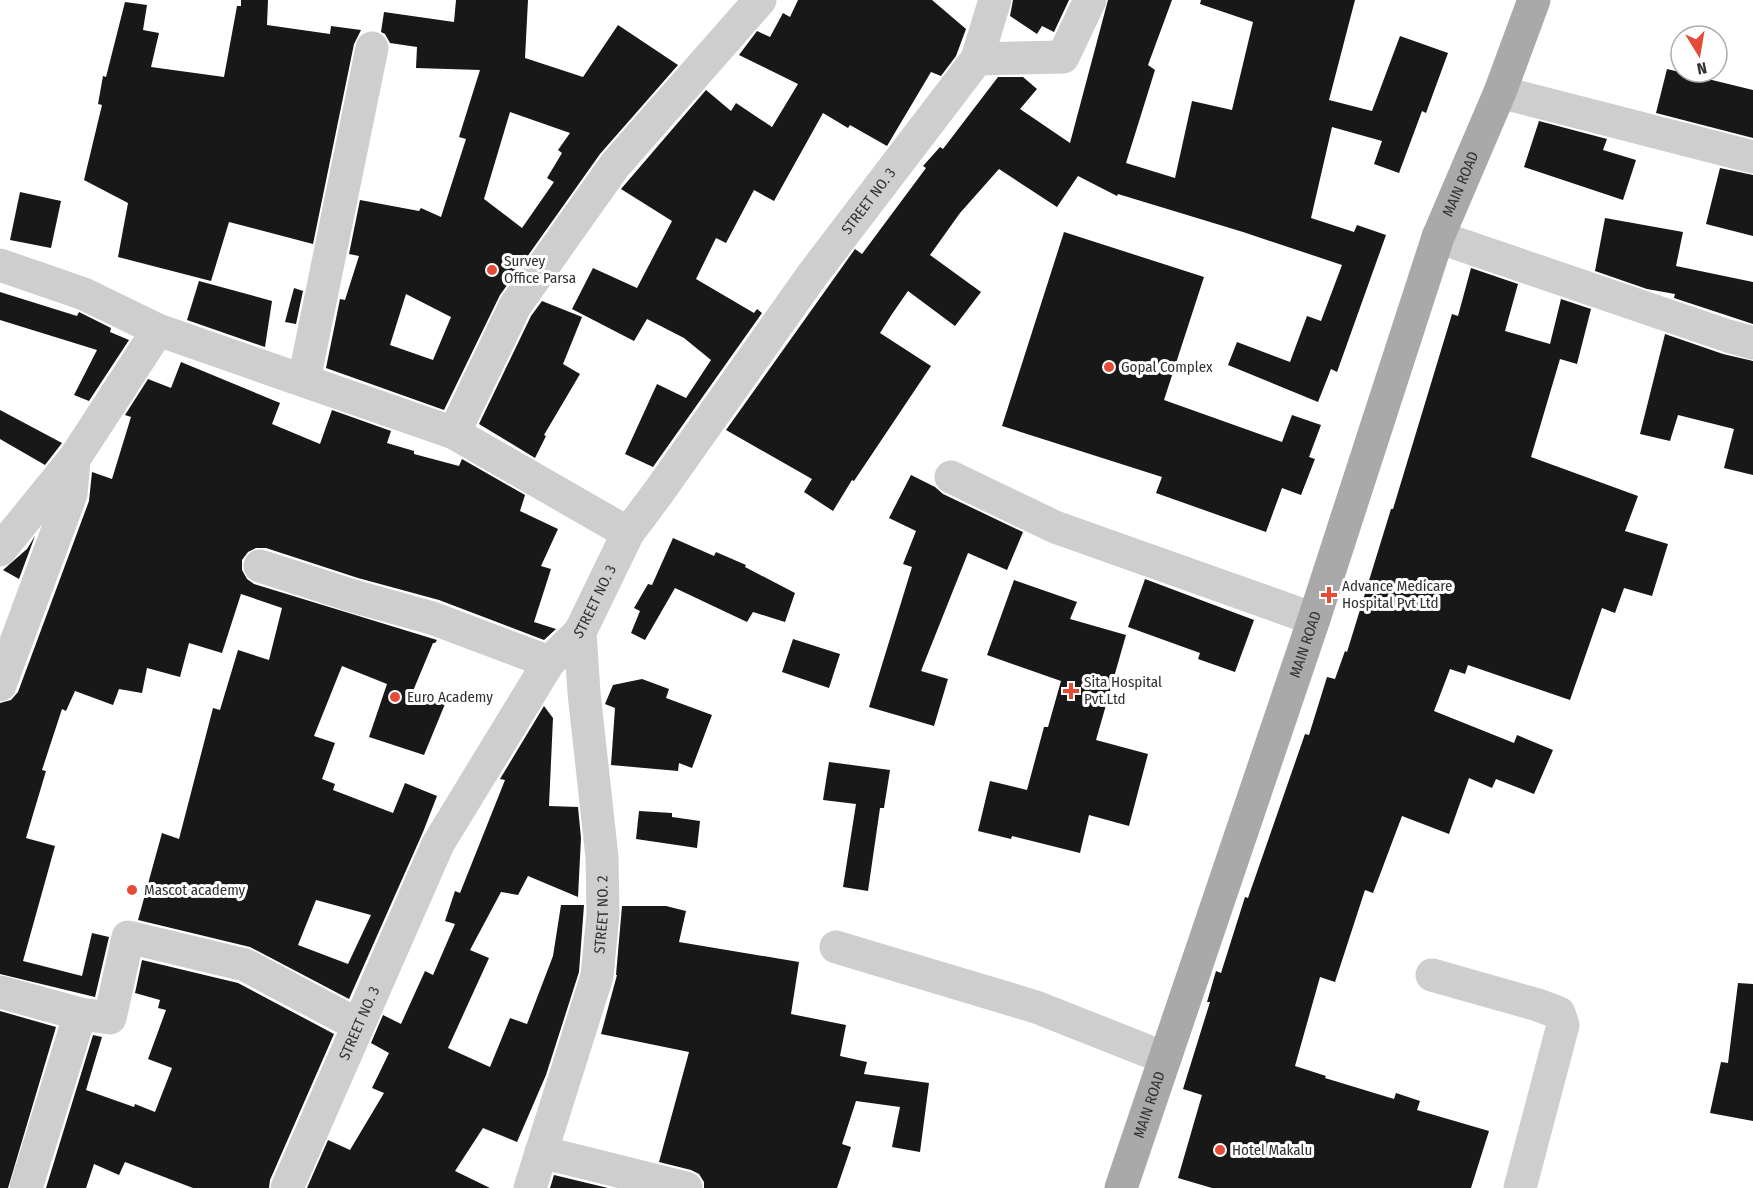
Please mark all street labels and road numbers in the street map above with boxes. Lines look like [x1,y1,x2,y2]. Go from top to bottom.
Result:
street label: MAIN ROAD [1439,149,1482,219]
street label: STREET NO. 3 [838,164,900,238]
street label: STREET NO. 3 [570,562,620,642]
street label: MAIN ROAD [1286,609,1325,680]
street label: STREET NO. 2 [590,875,612,955]
street label: STREET NO. 3 [335,983,383,1063]
street label: MAIN ROAD [1130,1069,1169,1140]

